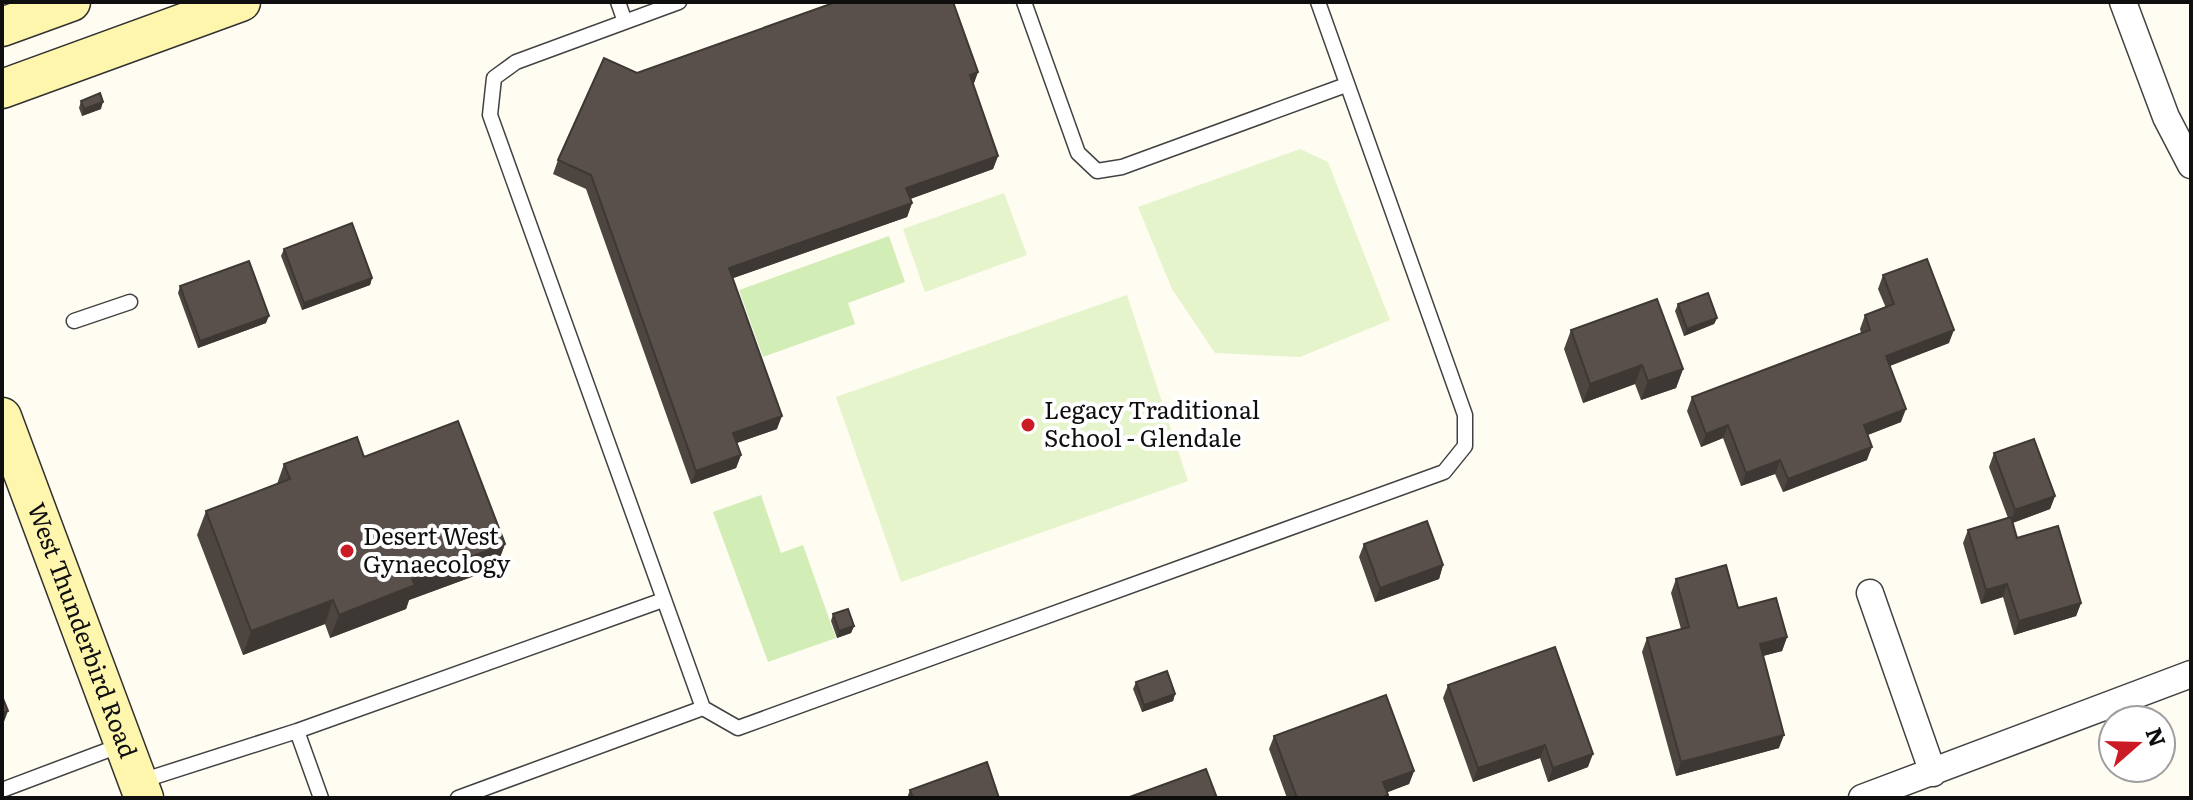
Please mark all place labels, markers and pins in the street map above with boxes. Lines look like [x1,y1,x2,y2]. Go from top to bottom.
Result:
place label: Legacy Traditional School - Glendale [1044,391,1260,454]
marker: Legacy Traditional School - Glendale [1019,416,1037,434]
place label: Desert West Gynaecology [363,517,510,580]
marker: Desert West Gynaecology [338,542,356,560]

